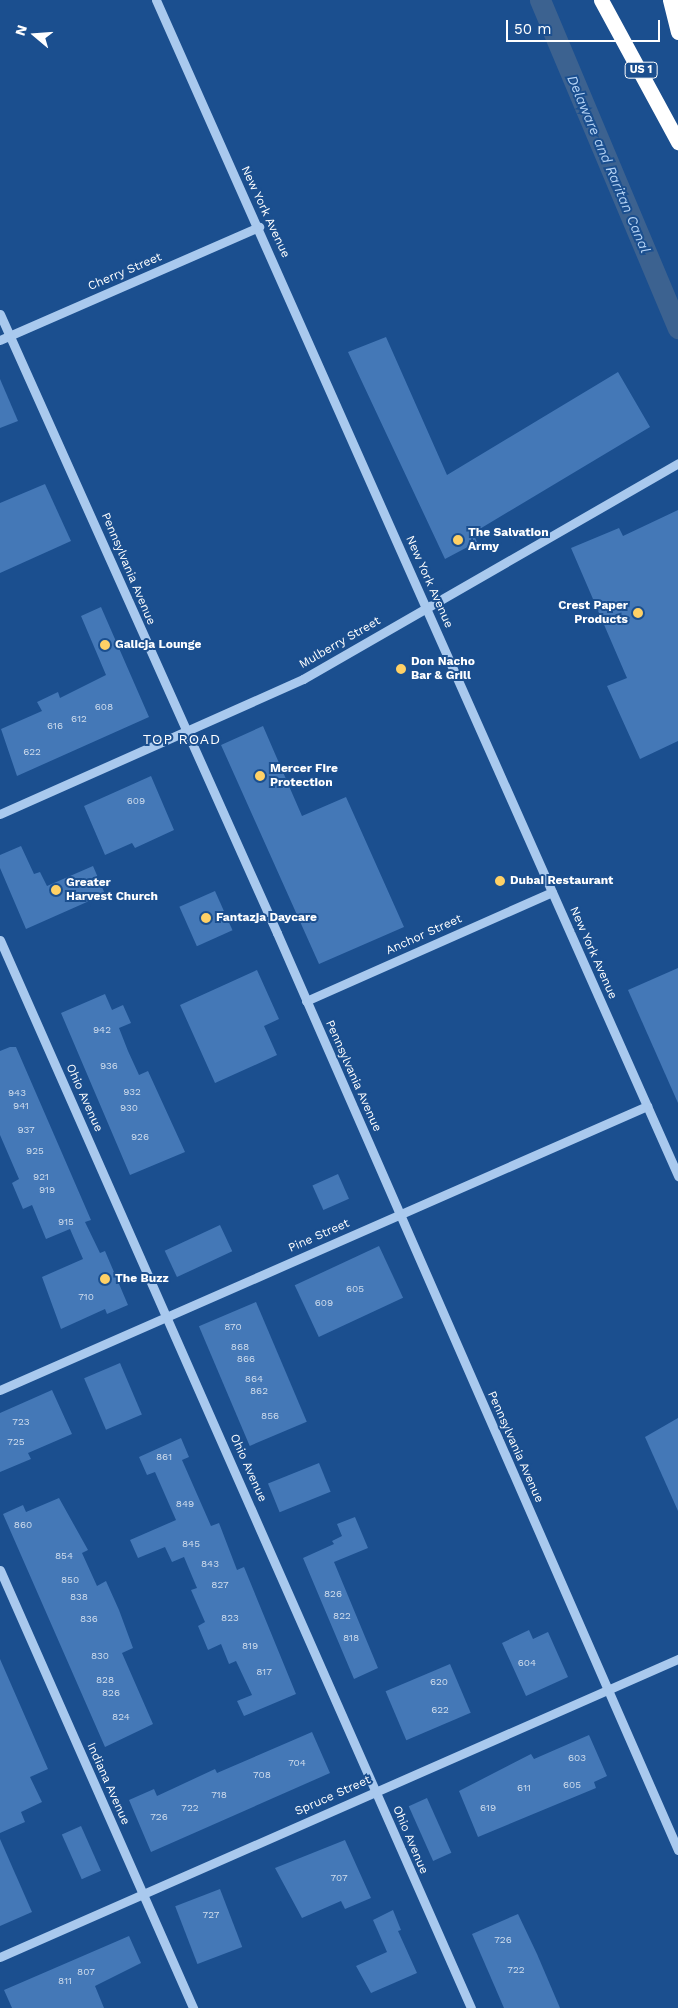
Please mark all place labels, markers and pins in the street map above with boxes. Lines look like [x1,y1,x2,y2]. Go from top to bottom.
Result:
place label: The Salvation Army [468,526,549,554]
marker: The Salvation Army [452,534,464,546]
place label: Crest Paper Products [558,599,628,627]
marker: Crest Paper Products [632,607,644,619]
place label: Galicja Lounge [115,638,202,652]
marker: Galicja Lounge [99,639,111,651]
place label: Don Nacho Bar & Grill [411,655,475,683]
marker: Don Nacho Bar & Grill [395,663,407,675]
place label: Mercer Fire Protection [270,762,338,790]
marker: Mercer Fire Protection [254,770,266,782]
place label: Dubai Restaurant [510,874,613,888]
marker: Dubai Restaurant [494,875,506,887]
place label: Greater Harvest Church [66,876,158,904]
marker: Greater Harvest Church [50,884,62,896]
place label: Fantazja Daycare [216,911,317,925]
marker: Fantazja Daycare [200,912,212,924]
place label: The Buzz [115,1272,169,1286]
marker: The Buzz [99,1273,111,1285]

